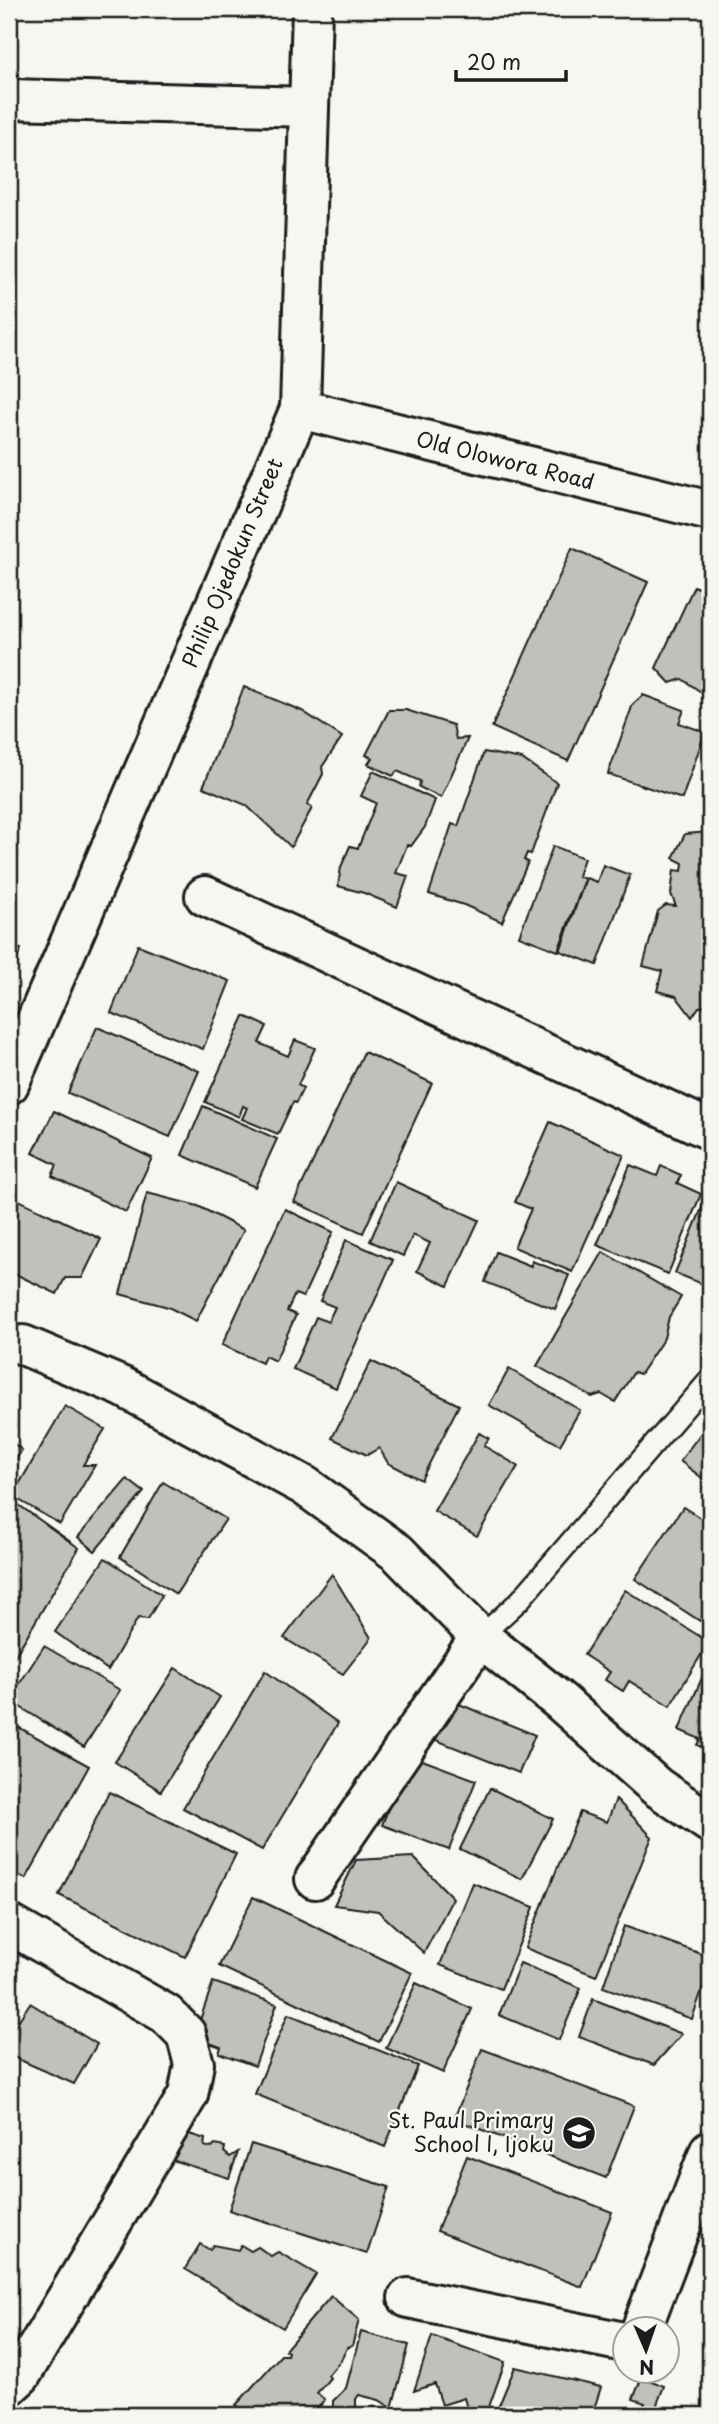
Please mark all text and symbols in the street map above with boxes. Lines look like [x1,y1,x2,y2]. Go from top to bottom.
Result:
scale bar [456,38,567,82]
text: 20 m [467,45,521,77]
street label: Old Olowora Road [413,421,598,497]
street label: Philip Ojedokun Street [173,453,290,672]
place label: St. Paul Primary School I, Ijoku [388,2103,554,2159]
school or university icon: St. Paul Primary School I, Ijoku [560,2114,598,2152]
north arrow [610,2316,680,2386]
text: N [639,2354,655,2382]

